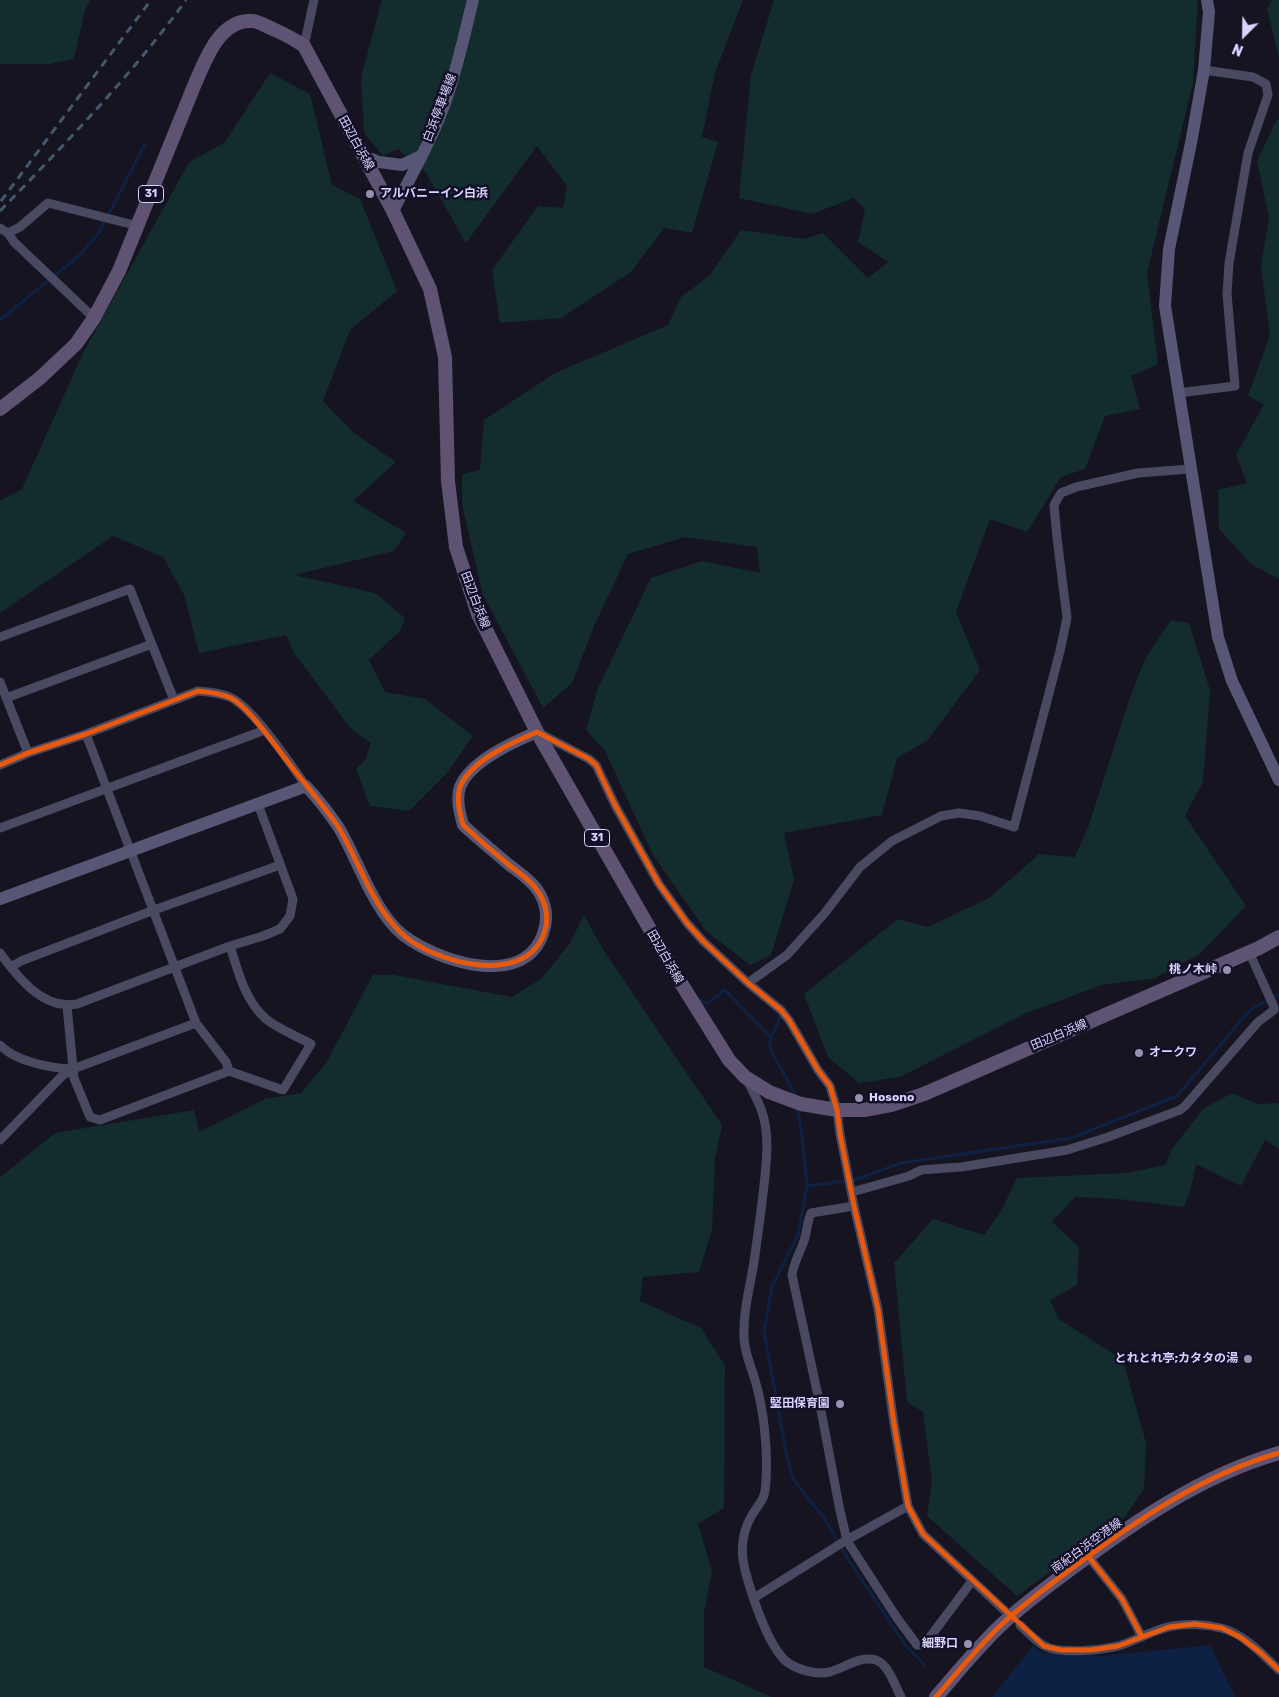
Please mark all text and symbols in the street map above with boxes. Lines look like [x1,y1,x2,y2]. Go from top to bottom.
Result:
north arrow [1219,10,1269,60]
text: N [1230,39,1246,59]
street label: 白浜停車場線 [420,72,460,144]
street label: 田辺白浜線 [335,113,377,173]
road number: 31 [138,185,164,202]
place label: アルバニーイン白浜 [380,187,488,201]
marker: アルバニーイン白浜 [364,188,376,200]
street label: 田辺白浜線 [458,569,492,631]
road number: 31 [584,830,610,846]
street label: 田辺白浜線 [644,927,686,987]
place label: 桃ノ木峠 [1169,963,1217,977]
marker: 桃ノ木峠 [1221,964,1233,976]
street label: 田辺白浜線 [1029,1017,1089,1053]
place label: オークワ [1149,1046,1197,1060]
marker: オークワ [1133,1047,1145,1059]
place label: Hosono [869,1091,914,1105]
marker: Hosono [853,1092,865,1104]
place label: とれとれ亭;カタタの湯 [1114,1352,1238,1366]
marker: とれとれ亭;カタタの湯 [1242,1353,1254,1365]
place label: 堅田保育園 [770,1397,830,1411]
marker: 堅田保育園 [834,1398,846,1410]
street label: 南紀白浜空港線 [1049,1515,1125,1577]
place label: 細野口 [922,1637,958,1651]
marker: 細野口 [962,1638,974,1650]

